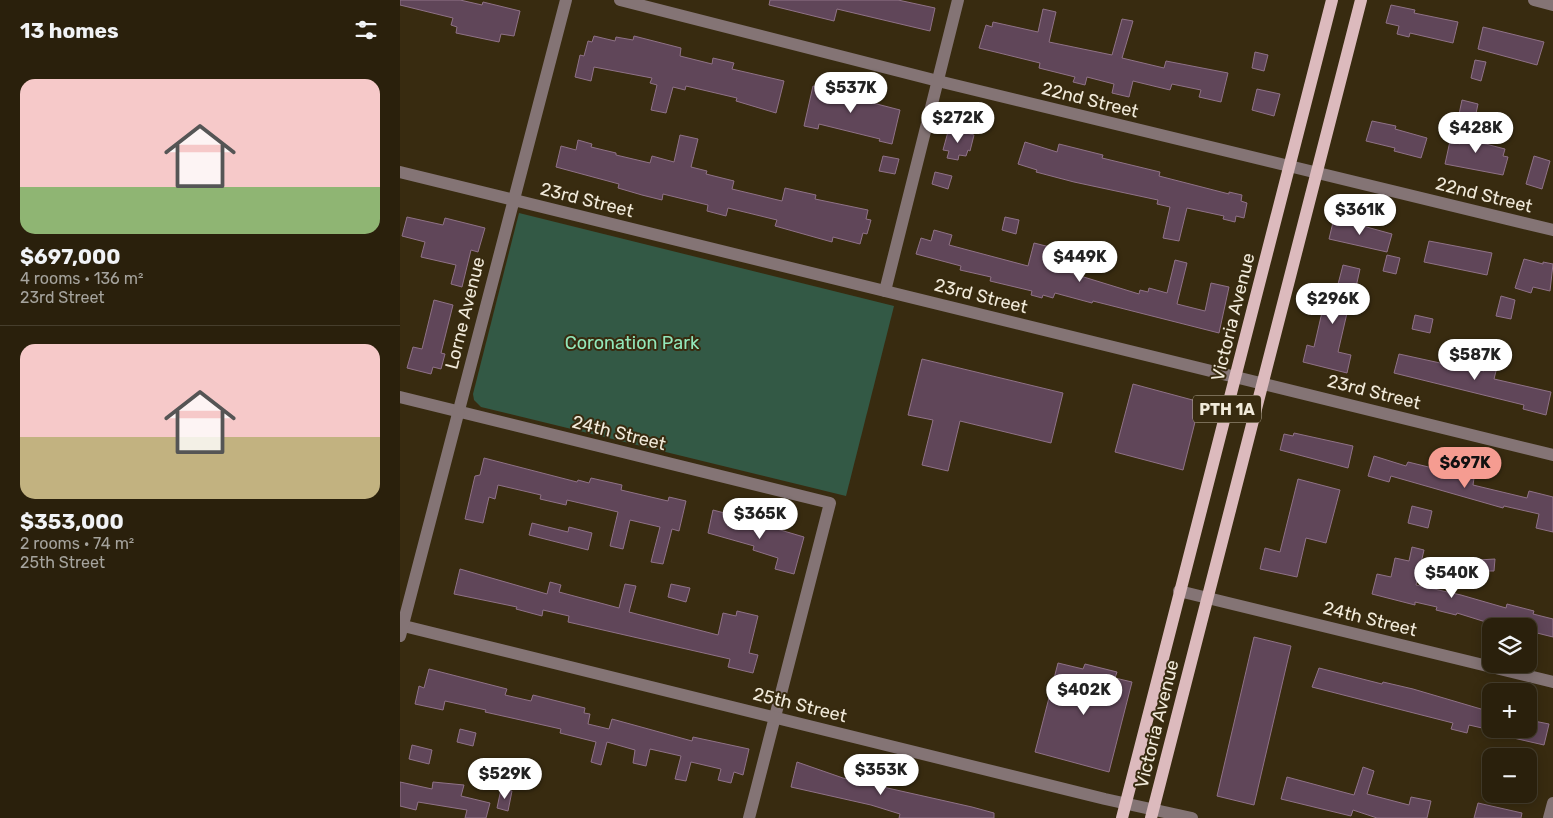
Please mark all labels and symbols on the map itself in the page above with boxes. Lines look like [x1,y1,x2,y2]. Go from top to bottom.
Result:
pin: $537K [816,72,886,114]
street label: 22nd Street [1039,77,1141,123]
pin: $272K [923,102,993,144]
pin: $428K [1441,112,1511,154]
street label: 22nd Street [1433,172,1535,218]
street label: 23rd Street [538,178,636,222]
pin: $361K [1325,194,1395,236]
pin: $449K [1045,240,1115,283]
street label: Victoria Avenue [1206,251,1260,383]
street label: Lorne Avenue [440,255,490,371]
street label: 23rd Street [932,274,1030,318]
pin: $296K [1298,282,1368,325]
park label: Coronation Park [565,332,700,354]
pin: $587K [1440,338,1510,381]
street label: 23rd Street [1325,370,1423,414]
road number: PTH 1A [1193,396,1261,422]
street label: 24th Street [570,411,668,455]
pin: $697K [1430,446,1500,489]
pin: $365K [725,498,795,540]
pin: $540K [1417,556,1487,599]
street label: 24th Street [1321,597,1419,641]
street label: Victoria Avenue [1130,658,1184,790]
pin: $402K [1049,674,1119,716]
street label: 25th Street [751,683,849,727]
pin: $353K [846,754,916,796]
pin: $529K [470,758,540,800]

